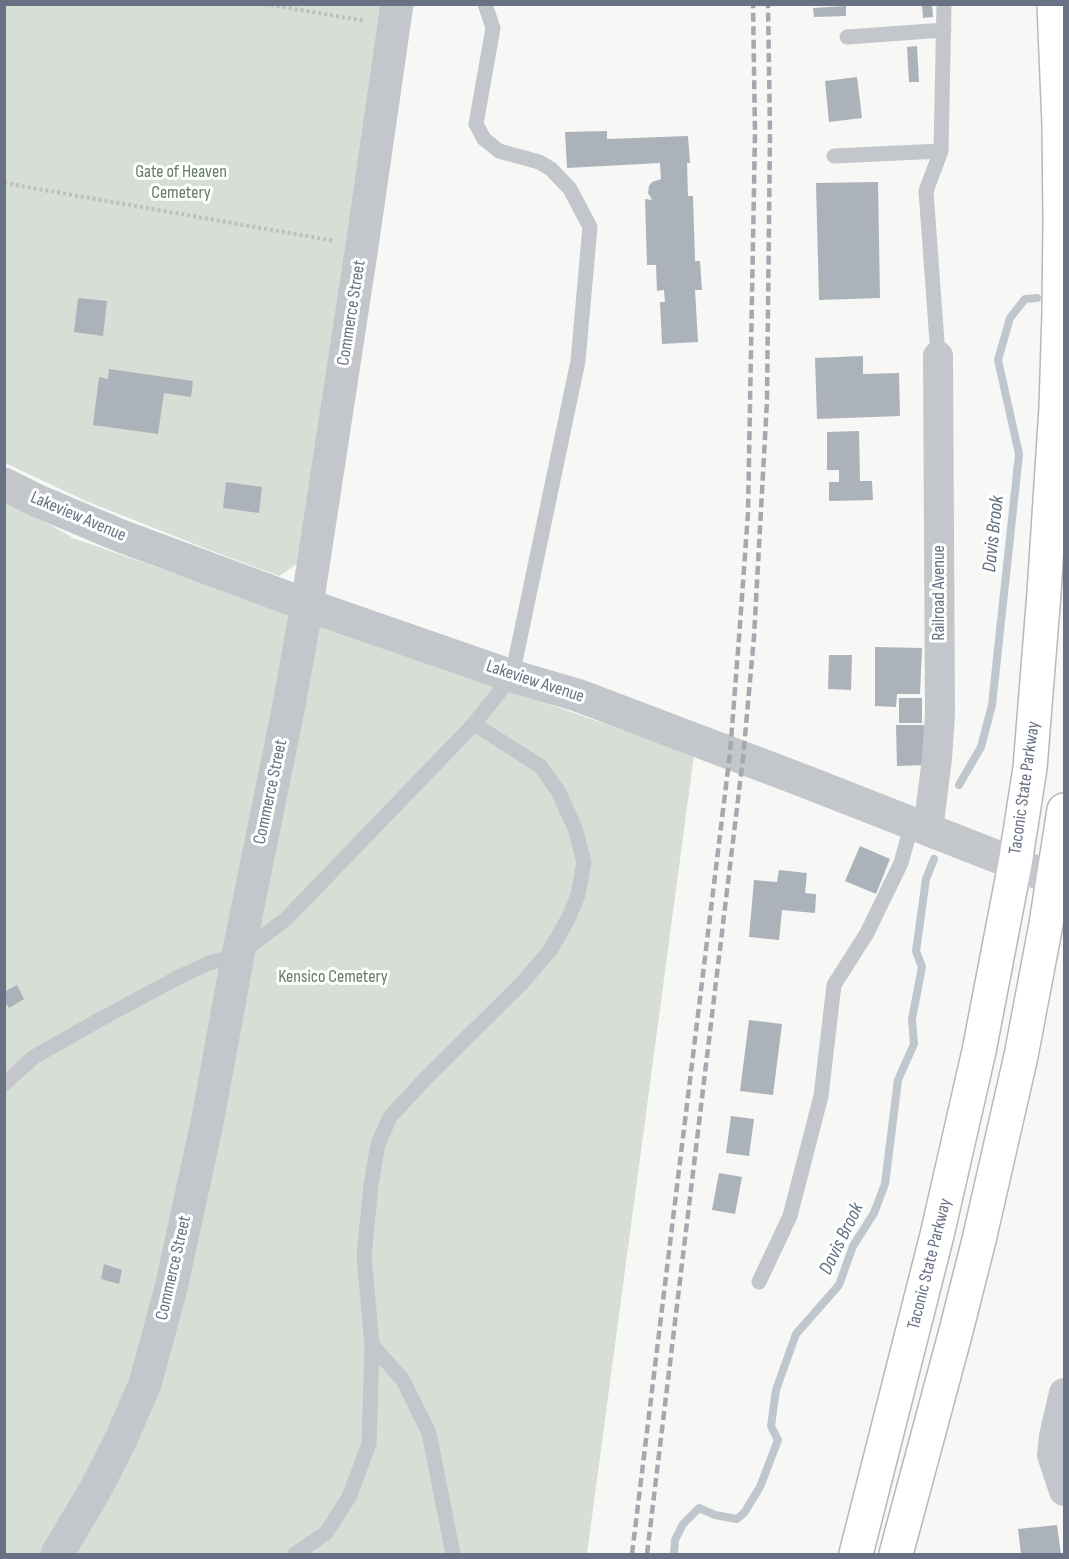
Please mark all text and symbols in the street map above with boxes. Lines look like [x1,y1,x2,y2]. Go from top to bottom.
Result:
park label: Gate of Heaven Cemetery [135,161,227,204]
street label: Commerce Street [333,259,371,367]
street label: Lakeview Avenue [27,487,129,547]
water label: Davis Brook [978,495,1010,573]
street label: Railroad Avenue [928,545,950,641]
street label: Lakeview Avenue [483,656,587,708]
street label: Taconic State Parkway [1005,720,1045,856]
street label: Commerce Street [249,738,293,846]
park label: Kensico Cemetery [278,966,388,988]
street label: Taconic State Parkway [903,1196,957,1332]
water label: Davis Brook [814,1199,870,1279]
street label: Commerce Street [152,1214,196,1322]

